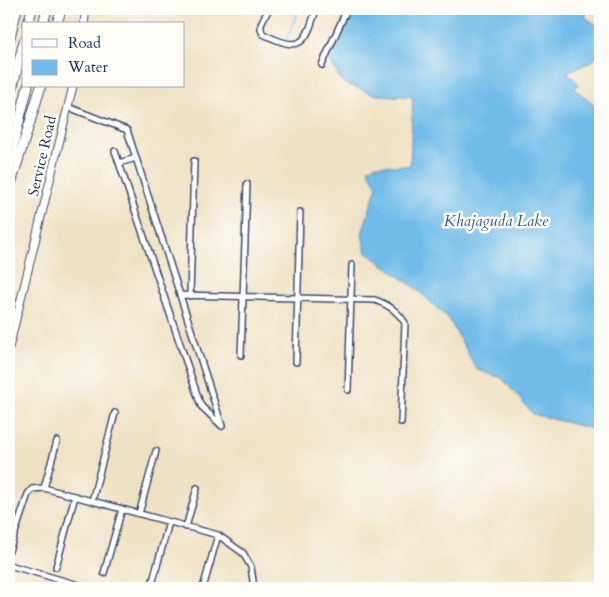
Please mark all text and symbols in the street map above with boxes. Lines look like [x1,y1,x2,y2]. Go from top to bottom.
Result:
legend [22,22,185,88]
text: Road [68,33,101,53]
text: Water [67,57,109,77]
street label: Service Road [23,114,61,198]
water label: Khajaguda Lake [444,210,549,232]

